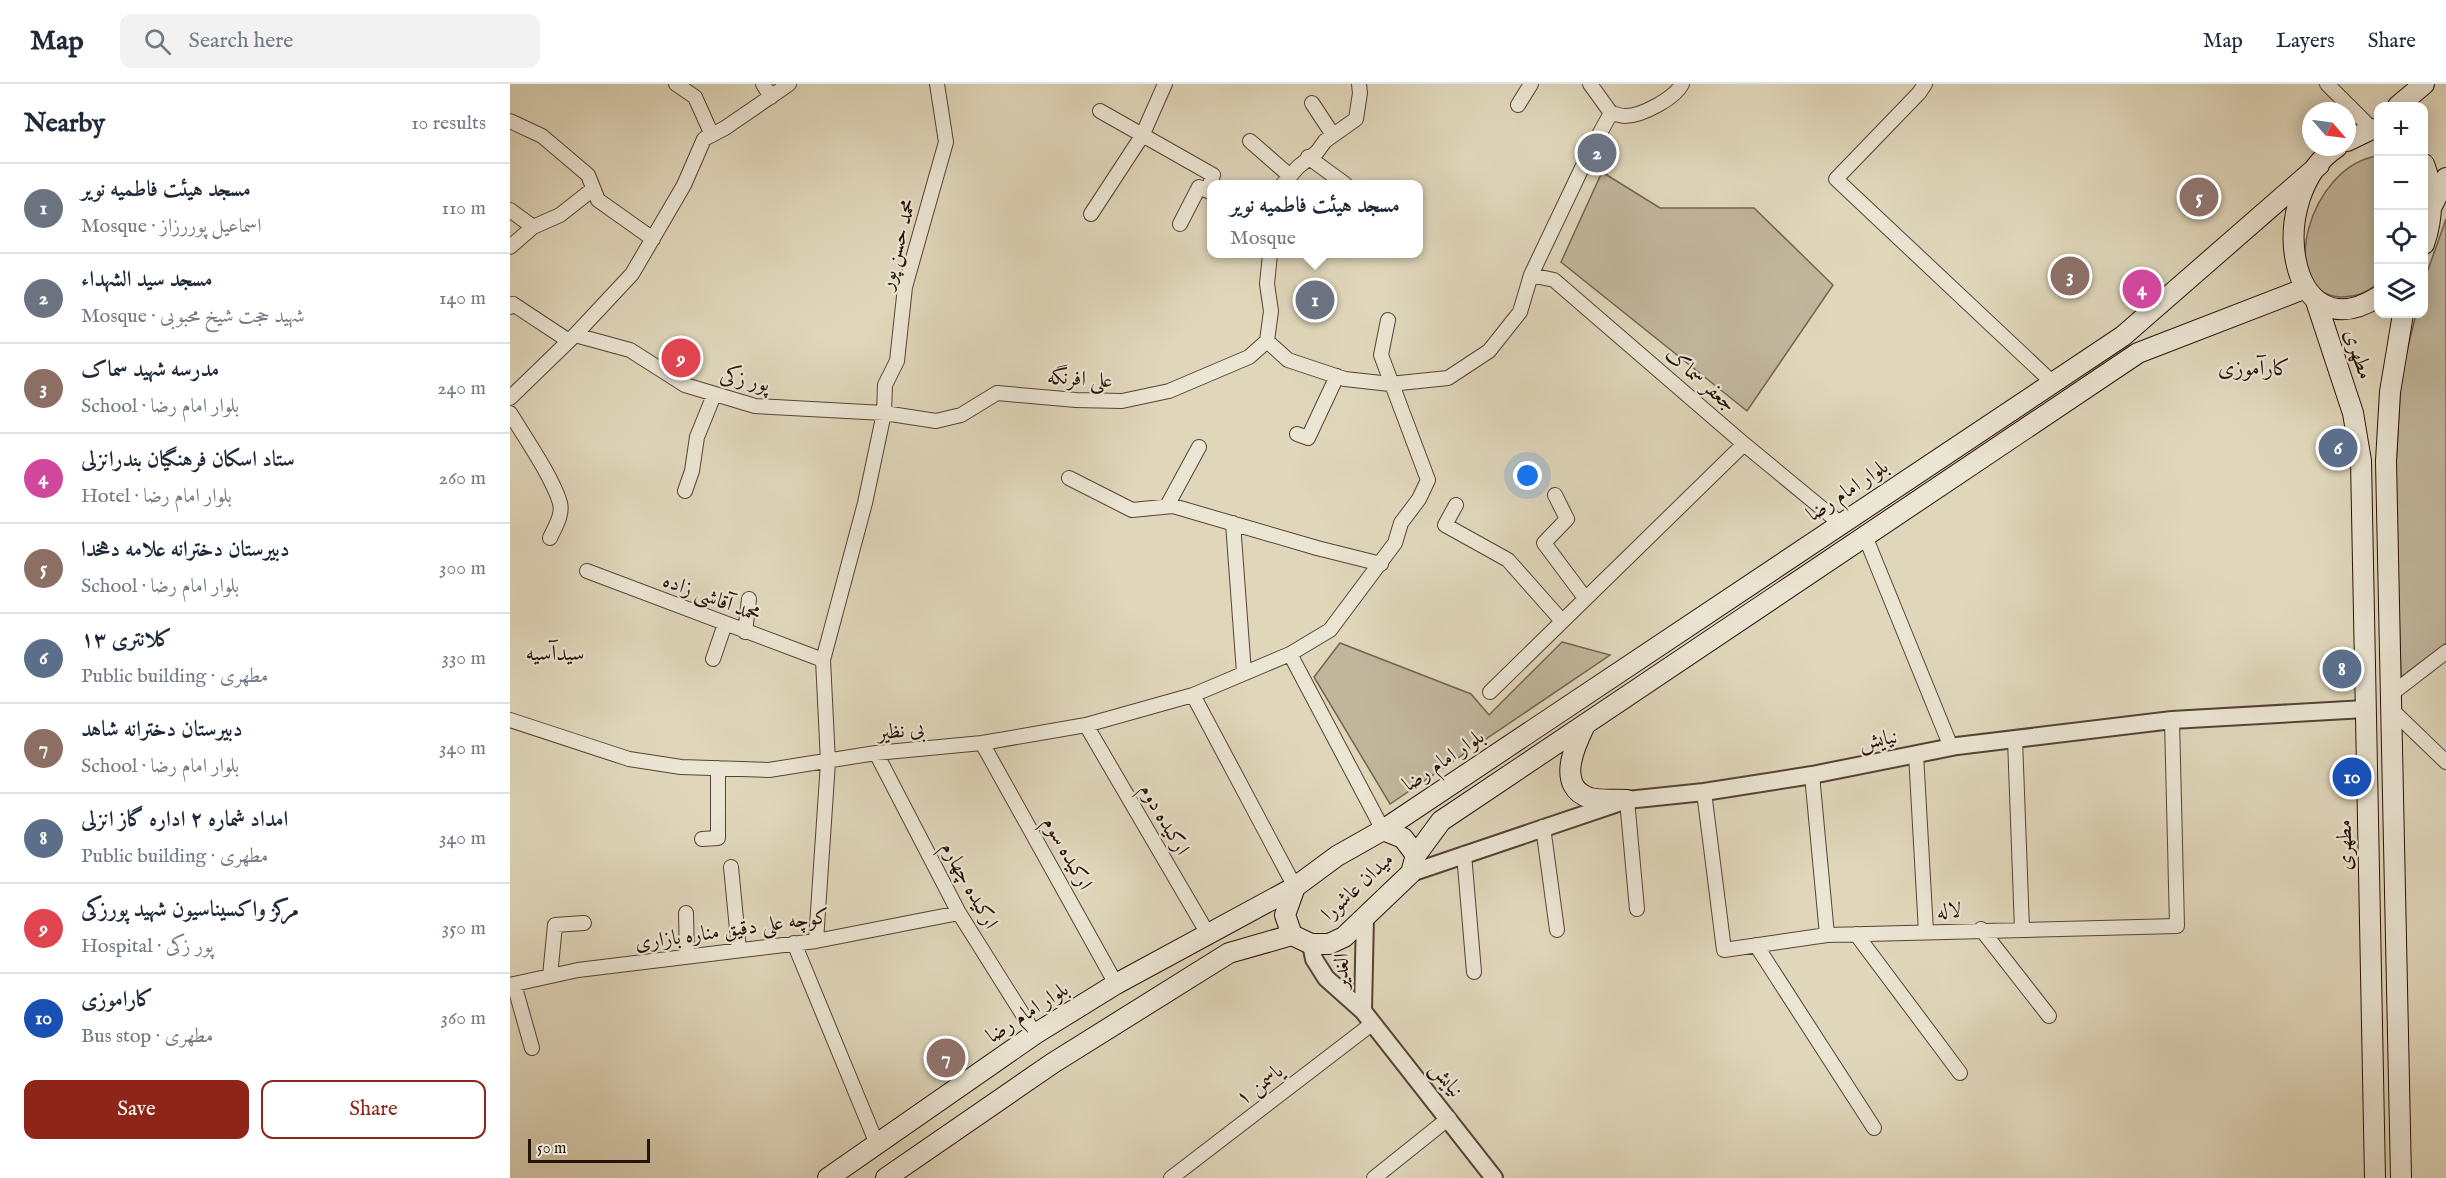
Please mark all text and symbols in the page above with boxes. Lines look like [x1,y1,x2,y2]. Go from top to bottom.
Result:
search box [120,14,540,68]
text: Map [30,24,84,59]
icon: search [141,25,174,58]
text: Search here [189,27,293,55]
text: Map [2203,28,2243,55]
text: Layers [2276,28,2335,55]
text: Share [2368,28,2416,55]
north arrow [2302,102,2356,156]
map controls [2374,102,2428,318]
button: + [2374,102,2428,156]
text: Nearby [24,107,105,140]
text: 10 results [411,111,486,136]
pin: 2 [1578,130,1616,176]
button: − [2374,156,2428,210]
pin: 5 [2180,174,2218,220]
text: مسجد هیئت فاطمیه نویر [81,176,251,204]
popup [1207,180,1423,258]
text: مسجد هیئت فاطمیه نویر [1230,192,1400,220]
text: 1 [40,196,47,221]
text: 110 m [442,196,486,221]
street label: محمد حسن پور [873,196,924,295]
button: locate [2374,210,2428,264]
text: Mosque · اسماعیل پوررزاز [81,214,262,239]
text: Mosque [1230,226,1296,251]
pin: 3 [2050,254,2090,298]
button: layers [2374,264,2428,318]
text: مسجد سید الشهداء [81,266,213,294]
pin: 4 [2122,266,2162,312]
pin: 1 [1296,278,1334,322]
text: 2 [39,286,48,311]
text: 140 m [439,286,486,311]
text: Mosque · شهید حجت شیخ محبوبی [81,304,305,329]
street label: مطهری [2337,326,2378,383]
pin: 9 [662,336,700,380]
street label: جعفر سماک [1659,342,1741,418]
district label: کارآموزی [2218,354,2290,383]
text: مدرسه شهید سماک [81,356,219,384]
street label: پور زکی [717,361,773,399]
street label: علی افرنگه [1046,363,1114,396]
text: 3 [40,376,47,401]
text: 240 m [437,376,486,401]
text: School · بلوار امام رضا [81,394,239,419]
pin: 6 [2318,426,2358,470]
text: ستاد اسکان فرهنگیان بندرانزلی [81,446,295,474]
street label: بلوار امام رضا [1802,454,1896,531]
your location [1513,461,1542,490]
text: 4 [39,466,48,491]
text: 260 m [439,466,486,491]
text: Hotel · بلوار امام رضا [81,484,232,509]
text: دبیرستان دخترانه علامه دهخدا [81,536,290,564]
text: 5 [40,556,47,581]
text: 300 m [439,556,486,581]
street label: محمد آقاشی زاده [659,566,765,629]
text: School · بلوار امام رضا [81,574,239,599]
text: کلانتری ۱۳ [81,626,172,654]
district label: سیدآسیه [525,639,585,668]
text: 6 [39,646,48,671]
text: 330 m [441,646,486,671]
pin: 8 [2322,646,2362,692]
text: Public building · مطهری [81,664,268,689]
text: دبیرستان دخترانه شاهد [81,716,243,744]
street label: بی نظیر [874,716,926,748]
street label: بلوار امام رضا [1398,724,1492,801]
street label: نیایش [1857,724,1900,757]
text: 7 [39,736,48,761]
text: 340 m [439,736,486,761]
text: School · بلوار امام رضا [81,754,239,779]
pin: 10 [2332,754,2372,800]
street label: ارکیده دوم [1130,779,1195,862]
text: امداد شماره ۲ اداره گاز انزلی [81,806,288,834]
street label: ارکیده سوم [1033,812,1098,897]
street label: مطهری [2332,819,2359,871]
text: 8 [40,826,47,851]
text: 340 m [439,826,486,851]
street label: ارکیده چهارم [931,837,1004,936]
text: Public building · مطهری [81,844,268,869]
street label: میدان عاشورا [1316,847,1400,927]
text: مرکز واکسیناسیون شهید پورزکی [81,896,299,924]
street label: لاله [1936,897,1962,926]
street label: کوچه علی دقیق مناره بازاری [633,903,831,958]
text: 9 [39,916,48,941]
text: 350 m [442,916,486,941]
text: Hospital · پور زکی [81,934,214,959]
street label: الغدیر [1329,953,1356,991]
street label: بلوار امام رضا [981,977,1076,1052]
text: کاراموزی [81,986,153,1014]
text: 10 [35,1006,52,1031]
text: 360 m [440,1006,486,1031]
text: Bus stop · مطهری [81,1024,213,1049]
pin: 7 [926,1036,966,1080]
street label: نیایش [1423,1056,1469,1104]
street label: یاسمن ۱ [1231,1058,1290,1112]
button: Save [24,1080,249,1139]
button: Share [261,1080,486,1139]
scale bar [528,1136,650,1164]
text: 50 m [537,1139,566,1159]

